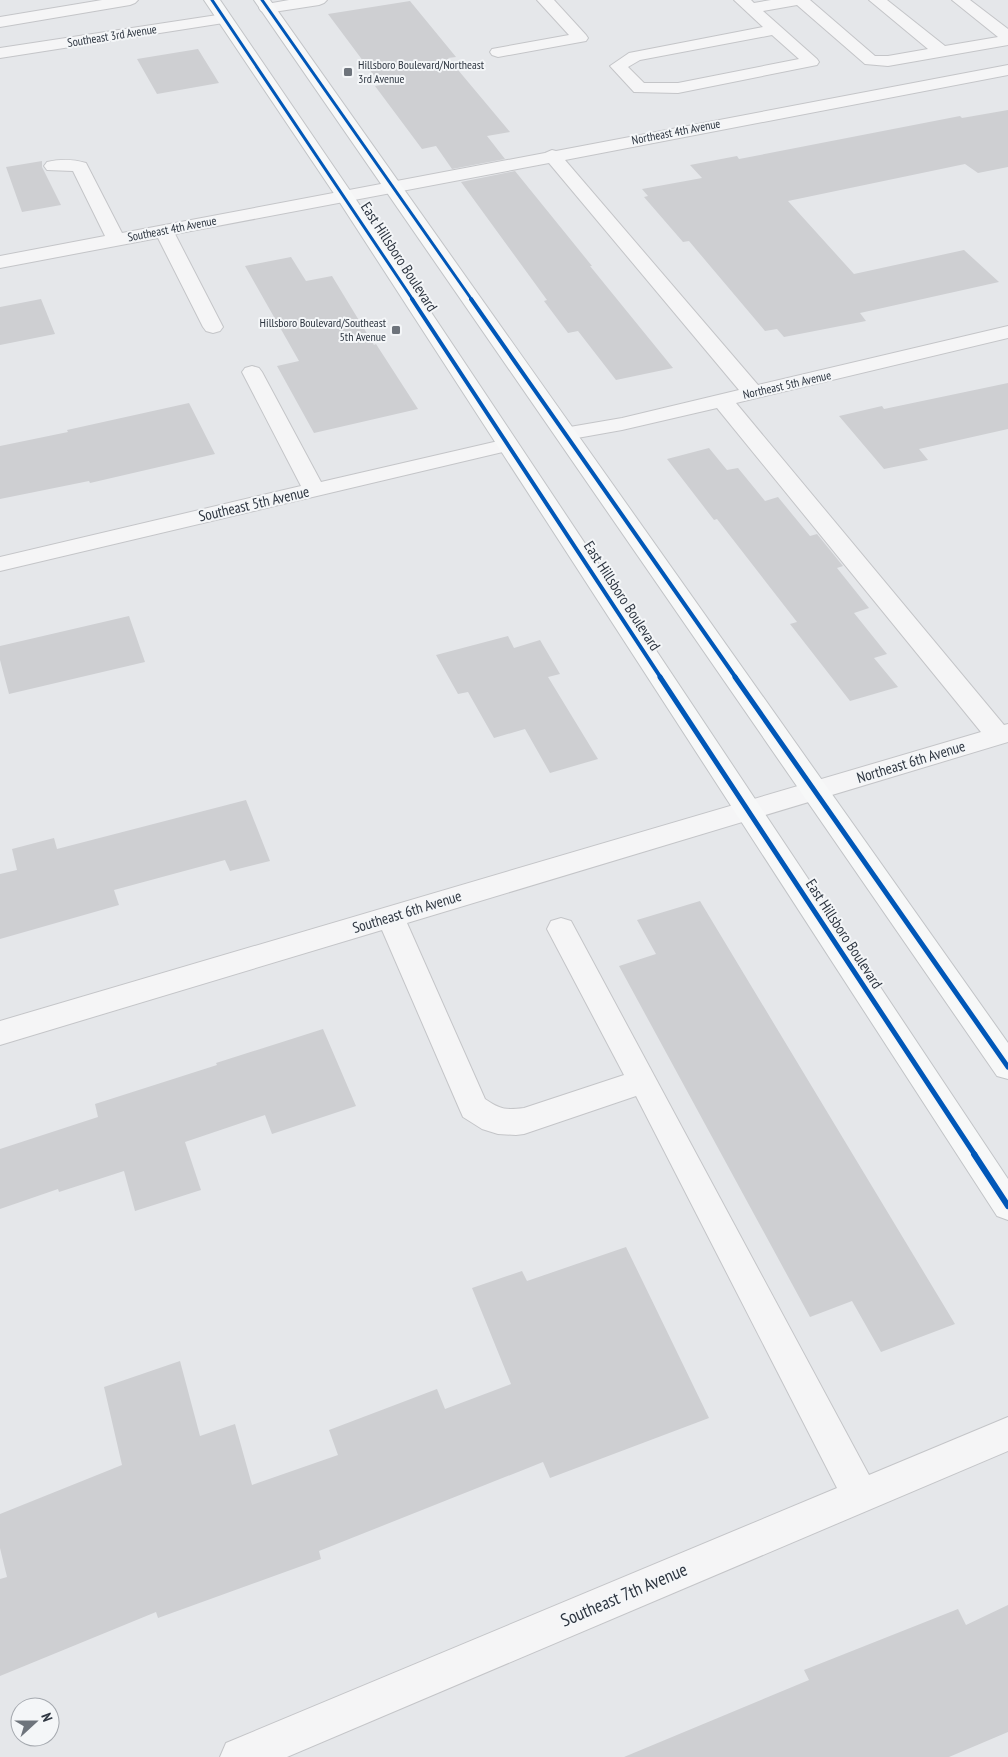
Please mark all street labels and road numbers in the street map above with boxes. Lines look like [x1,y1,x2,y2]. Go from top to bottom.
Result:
street label: Southeast 3rd Avenue [66,21,158,50]
street label: Northeast 4th Avenue [630,116,722,147]
street label: East Hillsboro Boulevard [357,198,442,315]
street label: Southeast 4th Avenue [126,213,218,244]
street label: Northeast 5th Avenue [741,367,832,402]
street label: Southeast 5th Avenue [197,482,311,525]
street label: East Hillsboro Boulevard [580,537,665,654]
street label: Northeast 6th Avenue [854,736,967,787]
street label: East Hillsboro Boulevard [802,875,887,992]
street label: Southeast 6th Avenue [350,886,464,937]
street label: Southeast 7th Avenue [557,1558,691,1632]

